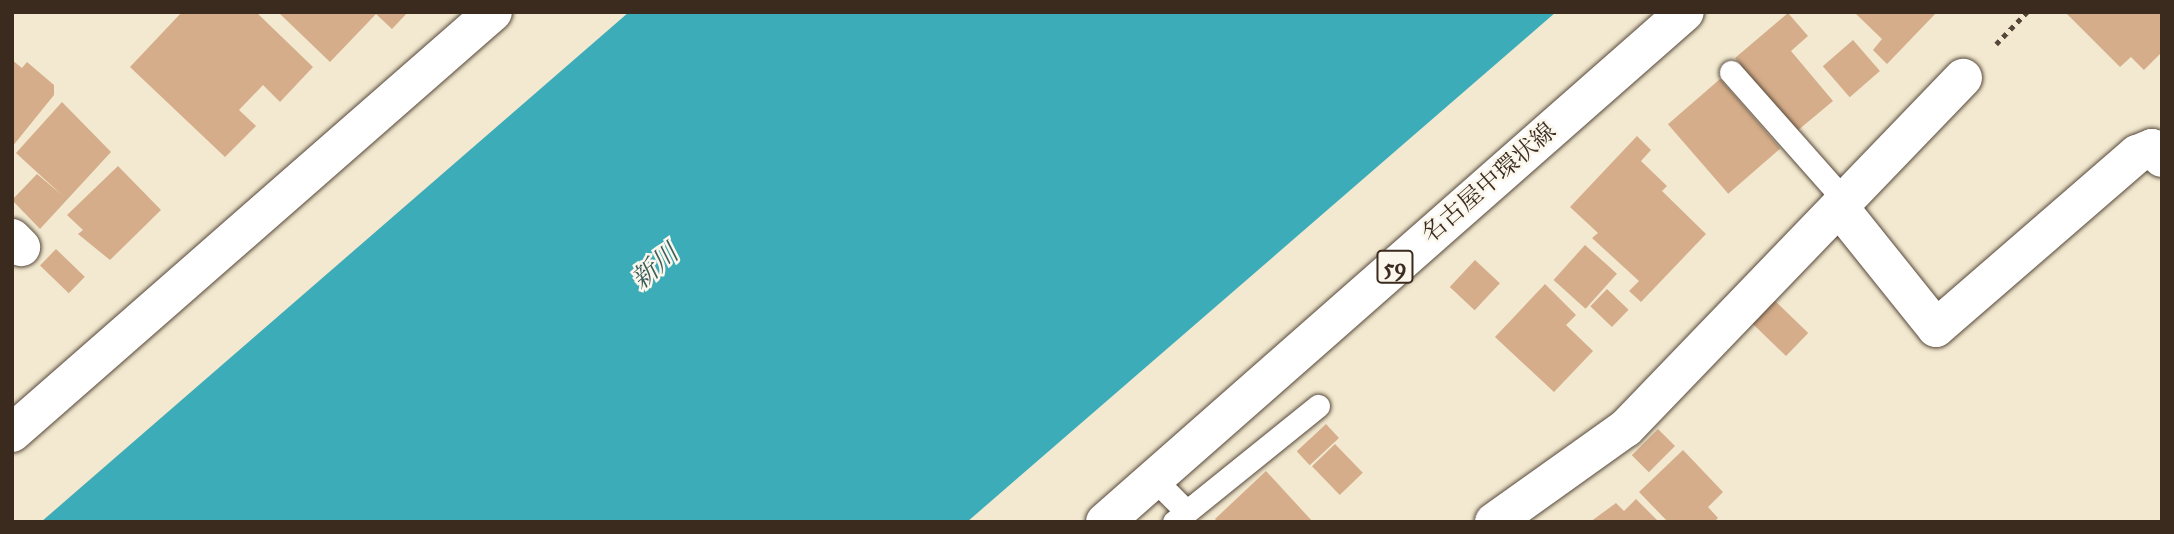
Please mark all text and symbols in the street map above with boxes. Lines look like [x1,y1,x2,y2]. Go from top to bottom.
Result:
street label: 名古屋中環状線 [1416,117,1562,249]
water label: 新川 [625,238,685,296]
road number: 59 [1376,248,1414,286]

